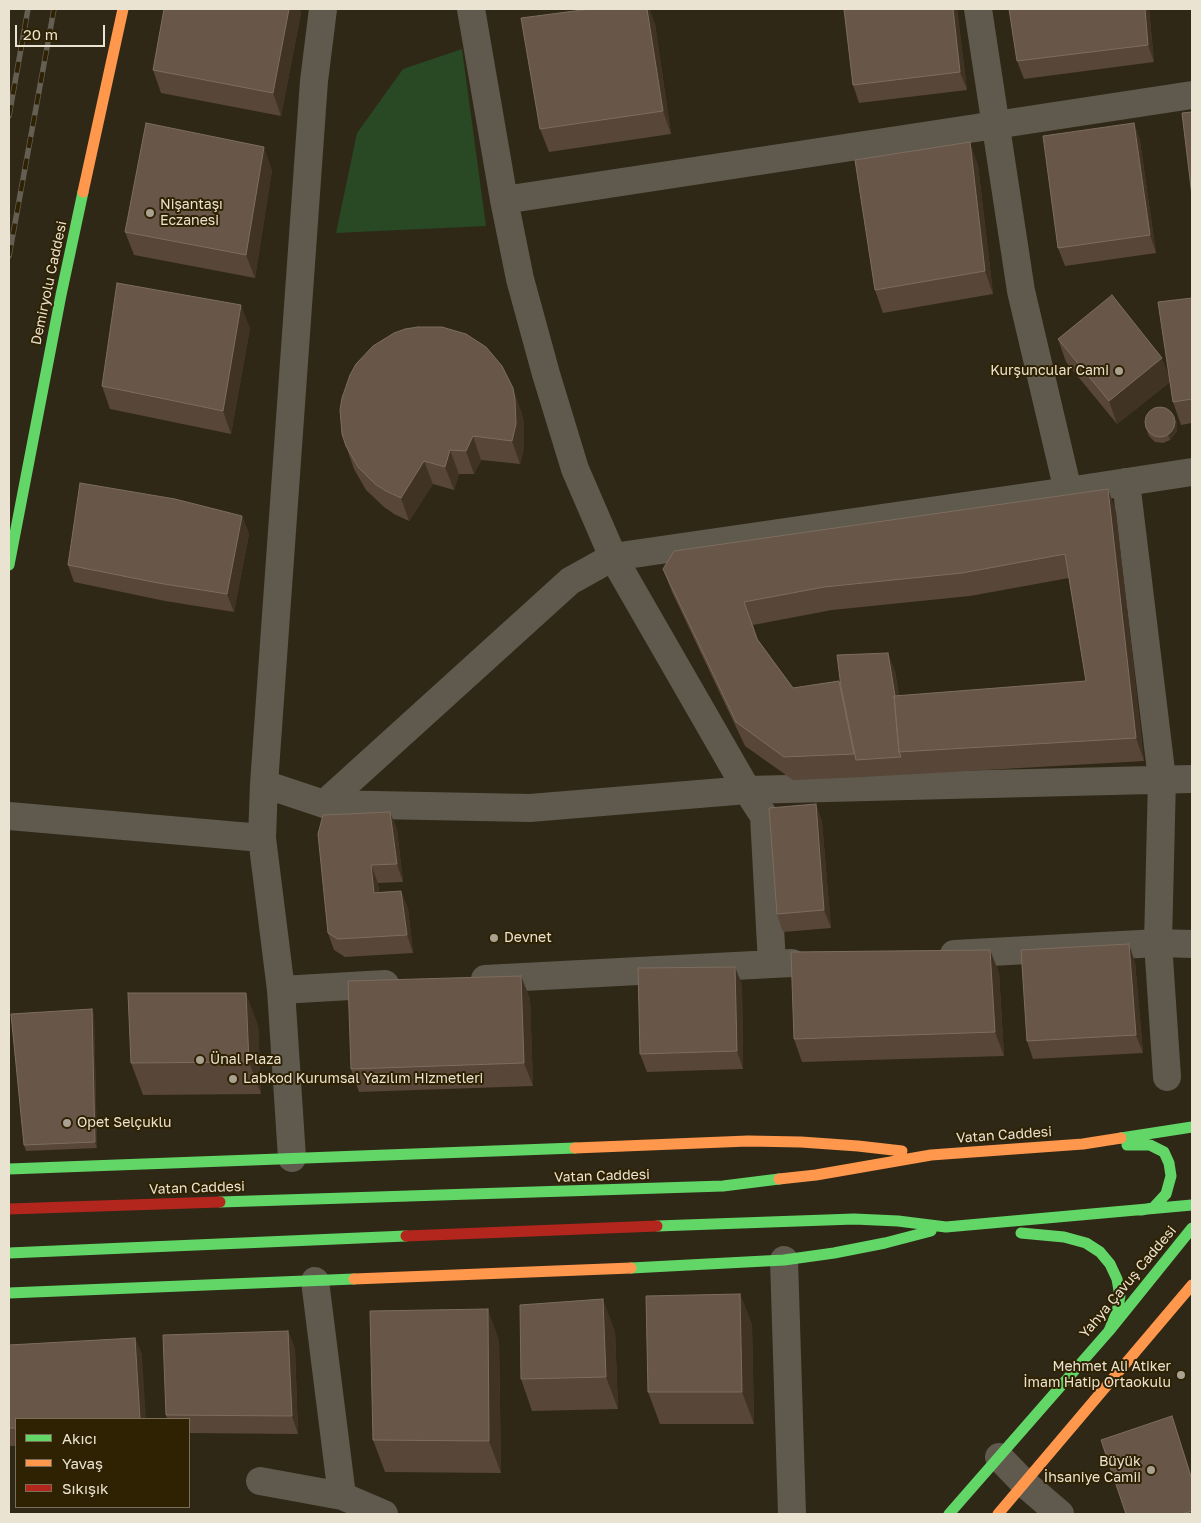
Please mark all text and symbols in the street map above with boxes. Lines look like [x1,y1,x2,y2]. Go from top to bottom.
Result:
scale bar [18,15,108,47]
text: 20 m [23,25,58,43]
place label: Nişantaşı Eczanesi [160,197,223,230]
marker: Nişantaşı Eczanesi [144,207,156,219]
street label: Demiryolu Caddesi [28,219,70,347]
place label: Kurşuncular Cami [990,363,1109,379]
marker: Kurşuncular Cami [1113,365,1125,377]
place label: Devnet [504,930,552,946]
marker: Devnet [488,932,500,944]
place label: Ünal Plaza [210,1052,281,1068]
marker: Ünal Plaza [194,1054,206,1066]
place label: Labkod Kurumsal Yazılım Hizmetleri [243,1071,483,1087]
marker: Labkod Kurumsal Yazılım Hizmetleri [227,1073,239,1085]
place label: Opet Selçuklu [77,1115,172,1131]
marker: Opet Selçuklu [61,1117,73,1129]
street label: Vatan Caddesi [956,1123,1052,1147]
street label: Vatan Caddesi [554,1166,650,1186]
street label: Vatan Caddesi [149,1178,245,1198]
street label: Yahya Çavuş Caddesi [1076,1223,1180,1341]
place label: Mehmet Ali Atiker İmam Hatip Ortaokulu [1023,1359,1171,1391]
marker: Mehmet Ali Atiker İmam Hatip Ortaokulu [1175,1369,1187,1381]
legend [15,1418,190,1508]
text: Akıcı [62,1429,97,1447]
text: Yavaş [62,1454,103,1472]
place label: Büyük İhsaniye Camii [1044,1454,1141,1486]
marker: Büyük İhsaniye Camii [1145,1464,1157,1476]
text: Sıkışık [62,1479,109,1497]

